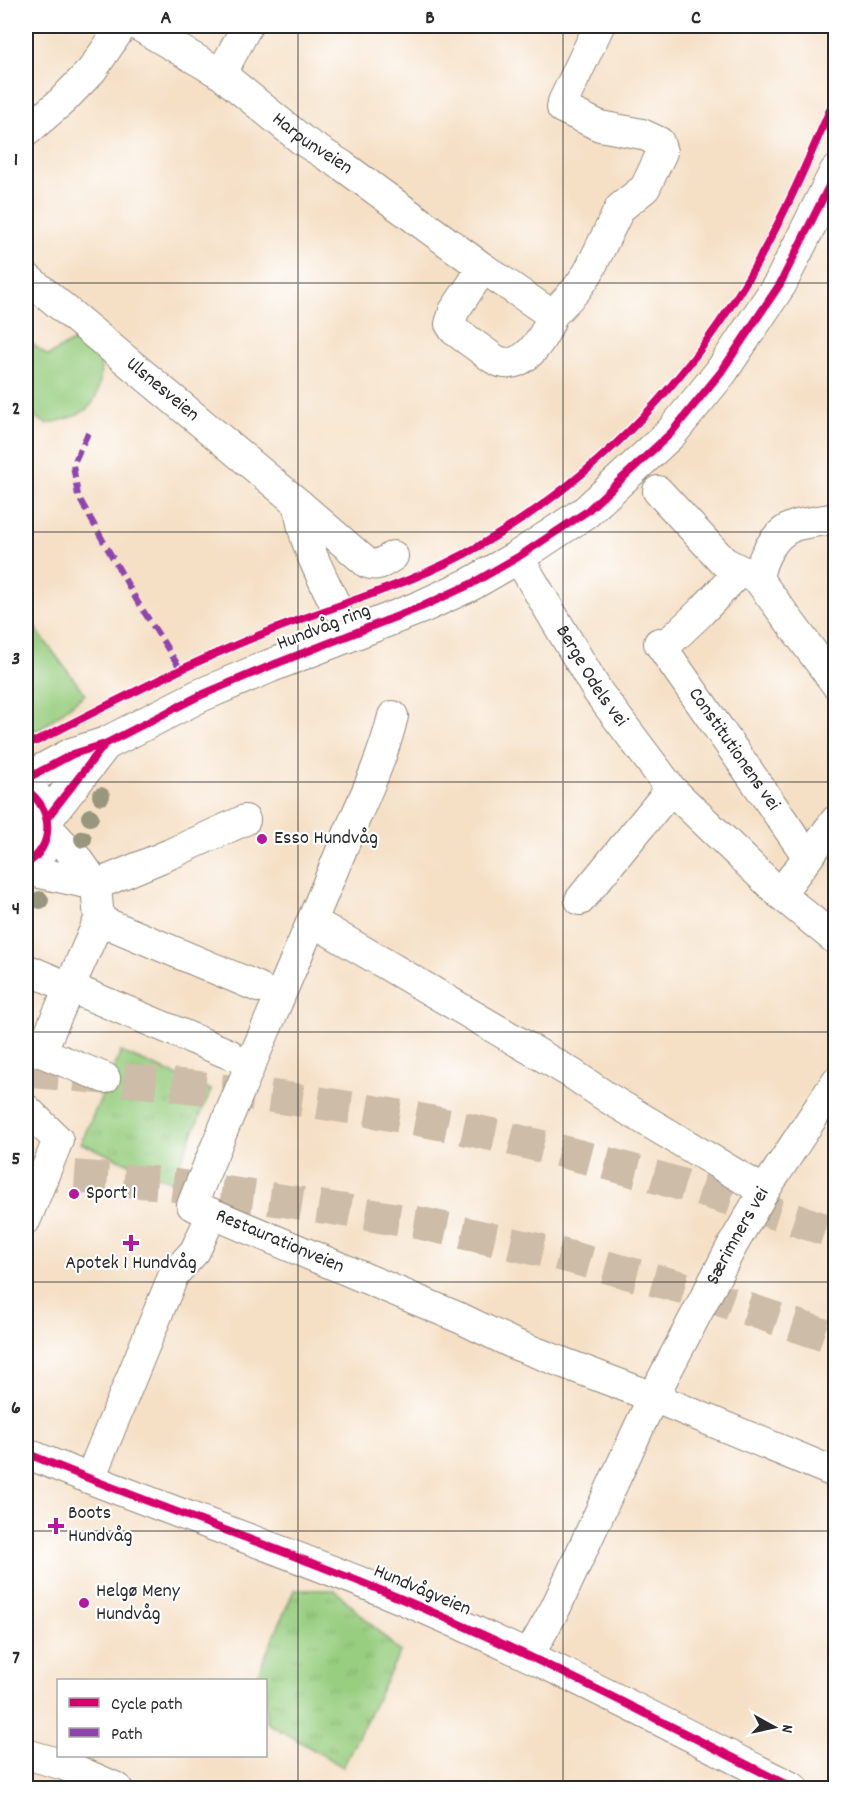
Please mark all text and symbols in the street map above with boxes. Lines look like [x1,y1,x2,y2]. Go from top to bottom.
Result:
text: A [161,5,172,33]
text: B [425,5,435,33]
text: C [691,5,701,33]
street label: Harpunveien [265,106,358,182]
text: 1 [14,147,18,175]
street label: Ulsnesveien [119,351,205,429]
text: 2 [12,396,20,424]
street label: Hundvåg ring [273,597,375,659]
street label: Berge Odels vei [548,620,634,734]
text: 3 [12,646,20,674]
street label: Constitutionens vei [680,682,786,817]
place label: Esso Hundvåg [274,825,378,853]
marker: Esso Hundvåg [255,832,269,846]
text: 4 [12,896,20,924]
text: 5 [11,1146,21,1174]
place label: Sport 1 [86,1180,137,1208]
street label: Særimners vei [700,1182,777,1290]
marker: Sport 1 [67,1187,81,1201]
street label: Restaurationveien [211,1202,348,1282]
marker: Apotek 1 Hundvåg [124,1236,138,1250]
place label: Apotek 1 Hundvåg [65,1250,197,1278]
text: 6 [11,1395,21,1423]
place label: Boots Hundvåg [68,1500,133,1551]
marker: Boots Hundvåg [49,1519,63,1533]
street label: Hundvågveien [369,1558,475,1624]
place label: Helgø Meny Hundvåg [96,1578,181,1629]
marker: Helgø Meny Hundvåg [77,1596,91,1610]
text: 7 [12,1645,20,1673]
legend [57,1679,267,1757]
text: Cycle path [111,1693,182,1718]
north arrow [744,1697,804,1757]
text: Path [111,1723,143,1748]
text: N [774,1723,798,1734]

